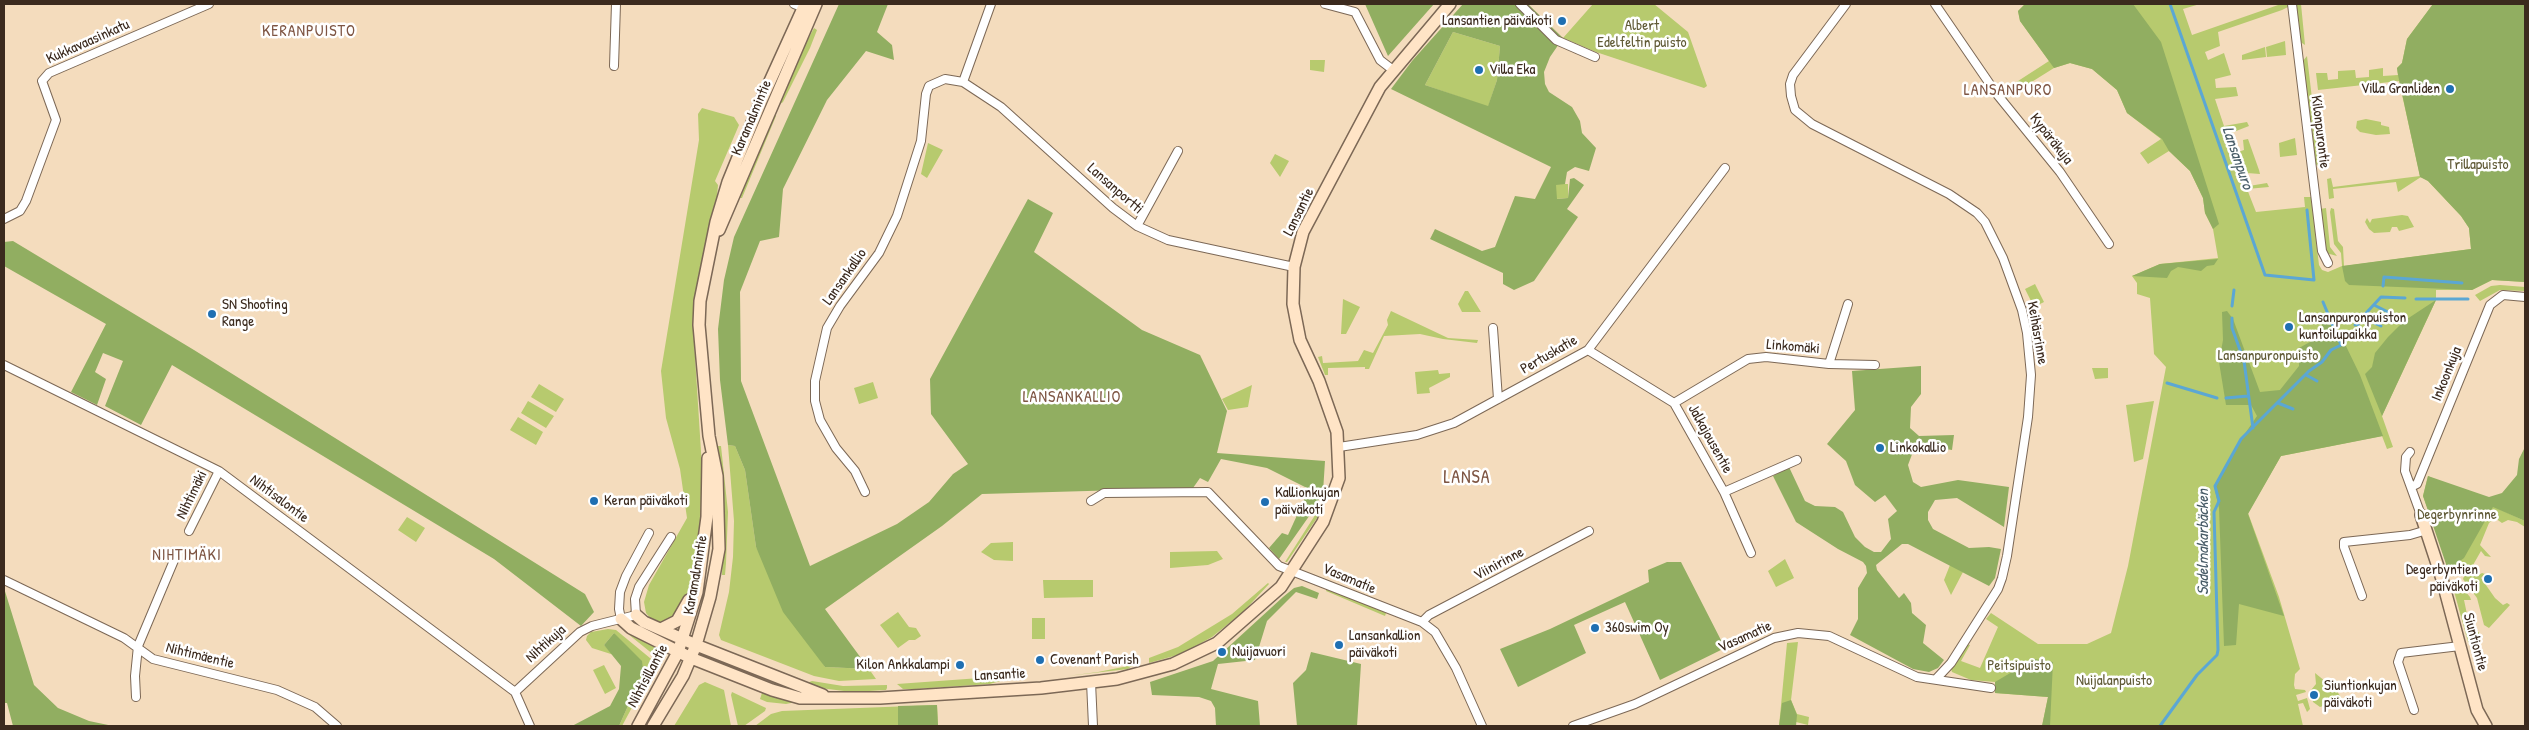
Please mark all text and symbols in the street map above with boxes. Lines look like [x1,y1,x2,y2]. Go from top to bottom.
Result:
place label: Lansantien päiväkoti [1442,12,1552,30]
marker: Lansantien päiväkoti [1556,15,1568,27]
street label: Kukkavaasinkatu [44,16,132,68]
park label: Albert Edelfeltin puisto [1597,17,1687,52]
district label: KERANPUISTO [261,22,357,42]
place label: Villa Eka [1489,61,1535,79]
marker: Villa Eka [1473,64,1485,76]
street label: Karamalmintie [728,78,776,158]
place label: Villa Granliden [2361,80,2440,98]
district label: LANSANPURO [1962,81,2054,101]
marker: Villa Granliden [2444,83,2456,95]
street label: Kilonpurontie [2307,94,2333,170]
street label: Kypäräkuja [2026,110,2076,168]
water label: Lansanpuro [2217,124,2257,192]
park label: Trillapuisto [2447,156,2509,174]
street label: Lansanportti [1083,160,1147,218]
street label: Lansantie [1280,185,1318,239]
street label: Lansankallio [819,245,871,309]
place label: SN Shooting Range [222,296,288,331]
street label: Keihäsrinne [2023,300,2051,366]
marker: SN Shooting Range [206,308,218,320]
place label: Lansanpuronpuiston kuntoilupaikka [2299,309,2406,344]
marker: Lansanpuronpuiston kuntoilupaikka [2283,321,2295,333]
street label: Pertuskatie [1517,332,1581,378]
street label: Linkomäki [1765,336,1821,358]
street label: Inkoonkuja [2428,344,2466,404]
park label: Lansanpuronpuisto [2218,347,2318,365]
district label: LANSANKALLIO [1021,388,1123,408]
street label: Jalkajousentie [1684,401,1736,477]
place label: Linkokallio [1890,439,1946,457]
marker: Linkokallio [1874,442,1886,454]
district label: LANSA [1443,467,1491,489]
street label: Nihtimäki [173,468,211,522]
street label: Nihtisalontie [246,471,312,527]
place label: Kallionkujan päiväkoti [1275,484,1340,519]
water label: Sadelmakarbäcken [2194,489,2214,595]
place label: Keran päiväkoti [604,492,688,510]
marker: Keran päiväkoti [588,495,600,507]
marker: Kallionkujan päiväkoti [1259,496,1271,508]
park label: Degerbynrinne [2417,506,2497,524]
street label: Karamalmintie [680,534,712,616]
street label: Viinirinne [1471,543,1527,585]
district label: NIHTIMÄKI [151,546,223,566]
street label: Vasamatie [1319,560,1379,598]
place label: Degerbyntien päiväkoti [2406,561,2478,596]
marker: Degerbyntien päiväkoti [2482,573,2494,585]
street label: Siuntiontie [2459,611,2491,673]
street label: Vasamatie [1716,617,1774,657]
place label: 360swim Oy [1605,619,1669,637]
street label: Nihtikuja [522,621,570,667]
marker: 360swim Oy [1589,622,1601,634]
place label: Lansankallion päiväkoti [1349,627,1420,662]
street label: Nihtimäentie [164,639,236,673]
marker: Lansankallion päiväkoti [1333,639,1345,651]
street label: Nihtisillantie [624,641,672,711]
place label: Nuijavuori [1232,643,1286,661]
marker: Nuijavuori [1216,646,1228,658]
place label: Covenant Parish [1050,651,1139,669]
marker: Covenant Parish [1034,654,1046,666]
place label: Kilon Ankkalampi [856,656,950,674]
park label: Peitsipuisto [1987,657,2051,675]
marker: Kilon Ankkalampi [954,659,966,671]
street label: Lansantie [974,665,1026,685]
park label: Nuijalanpuisto [2076,672,2152,690]
place label: Siuntionkujan päiväkoti [2324,677,2397,712]
marker: Siuntionkujan päiväkoti [2308,689,2320,701]

